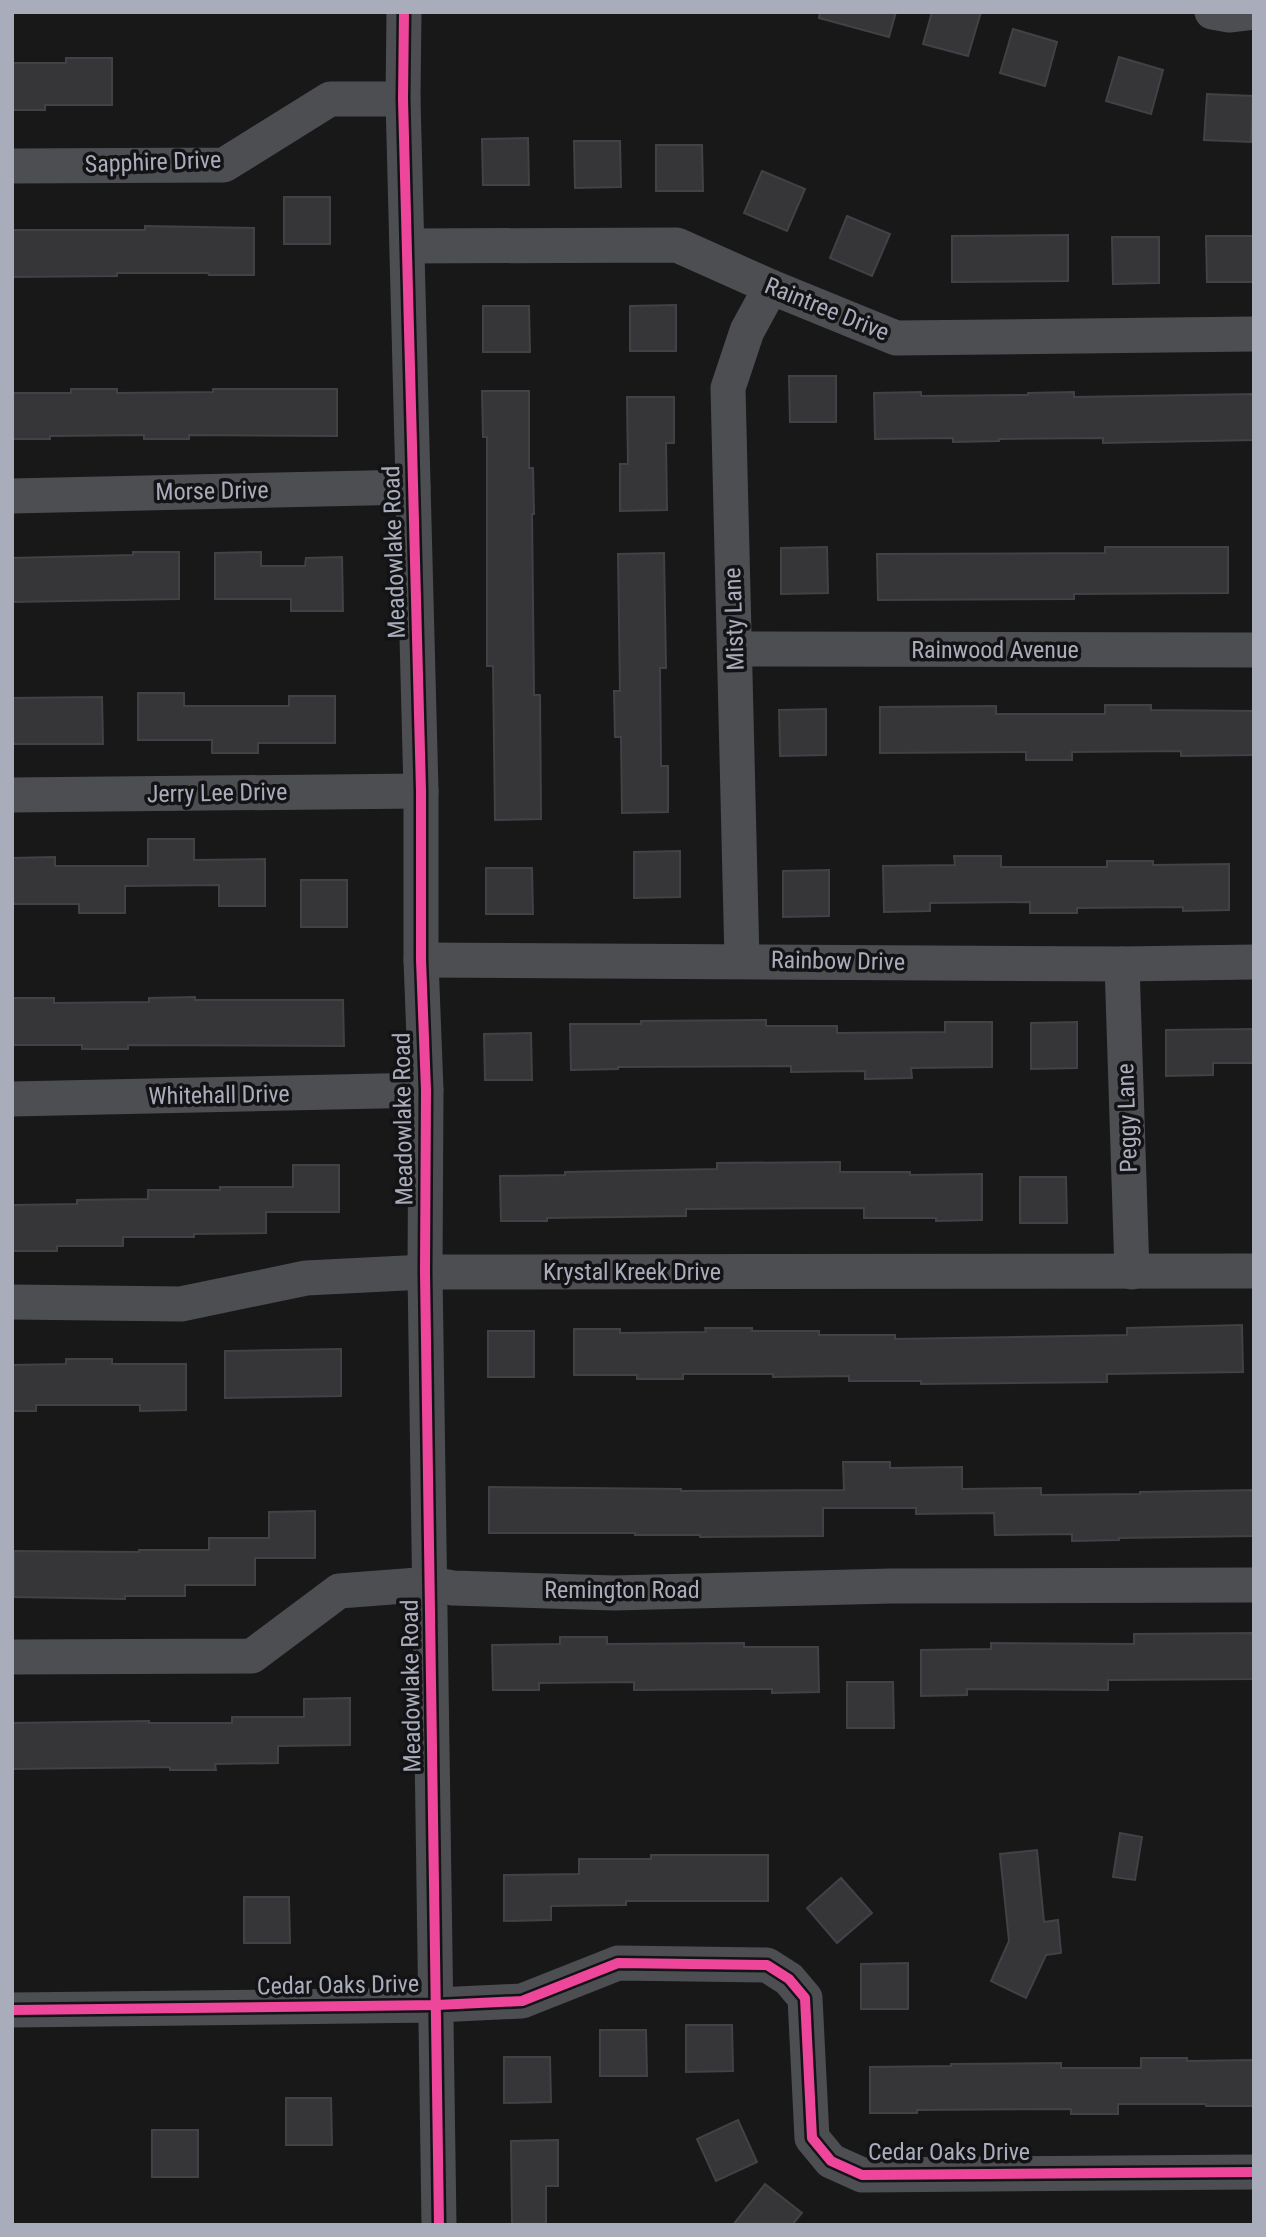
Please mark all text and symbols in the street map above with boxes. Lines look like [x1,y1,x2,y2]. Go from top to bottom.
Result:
street label: Sapphire Drive [84,146,222,178]
street label: Raintree Drive [761,271,893,347]
street label: Meadowlake Road [377,465,411,639]
street label: Morse Drive [155,476,269,506]
street label: Misty Lane [718,567,750,671]
street label: Rainwood Avenue [911,636,1079,664]
street label: Jerry Lee Drive [147,778,287,808]
street label: Rainbow Drive [771,946,905,976]
street label: Meadowlake Road [387,1032,419,1206]
street label: Peggy Lane [1111,1063,1143,1173]
street label: Whitehall Drive [148,1080,290,1110]
street label: Krystal Kreek Drive [543,1258,721,1286]
street label: Remington Road [544,1576,700,1604]
street label: Meadowlake Road [395,1599,427,1773]
street label: Cedar Oaks Drive [257,1970,419,2000]
street label: Cedar Oaks Drive [868,2138,1030,2166]

